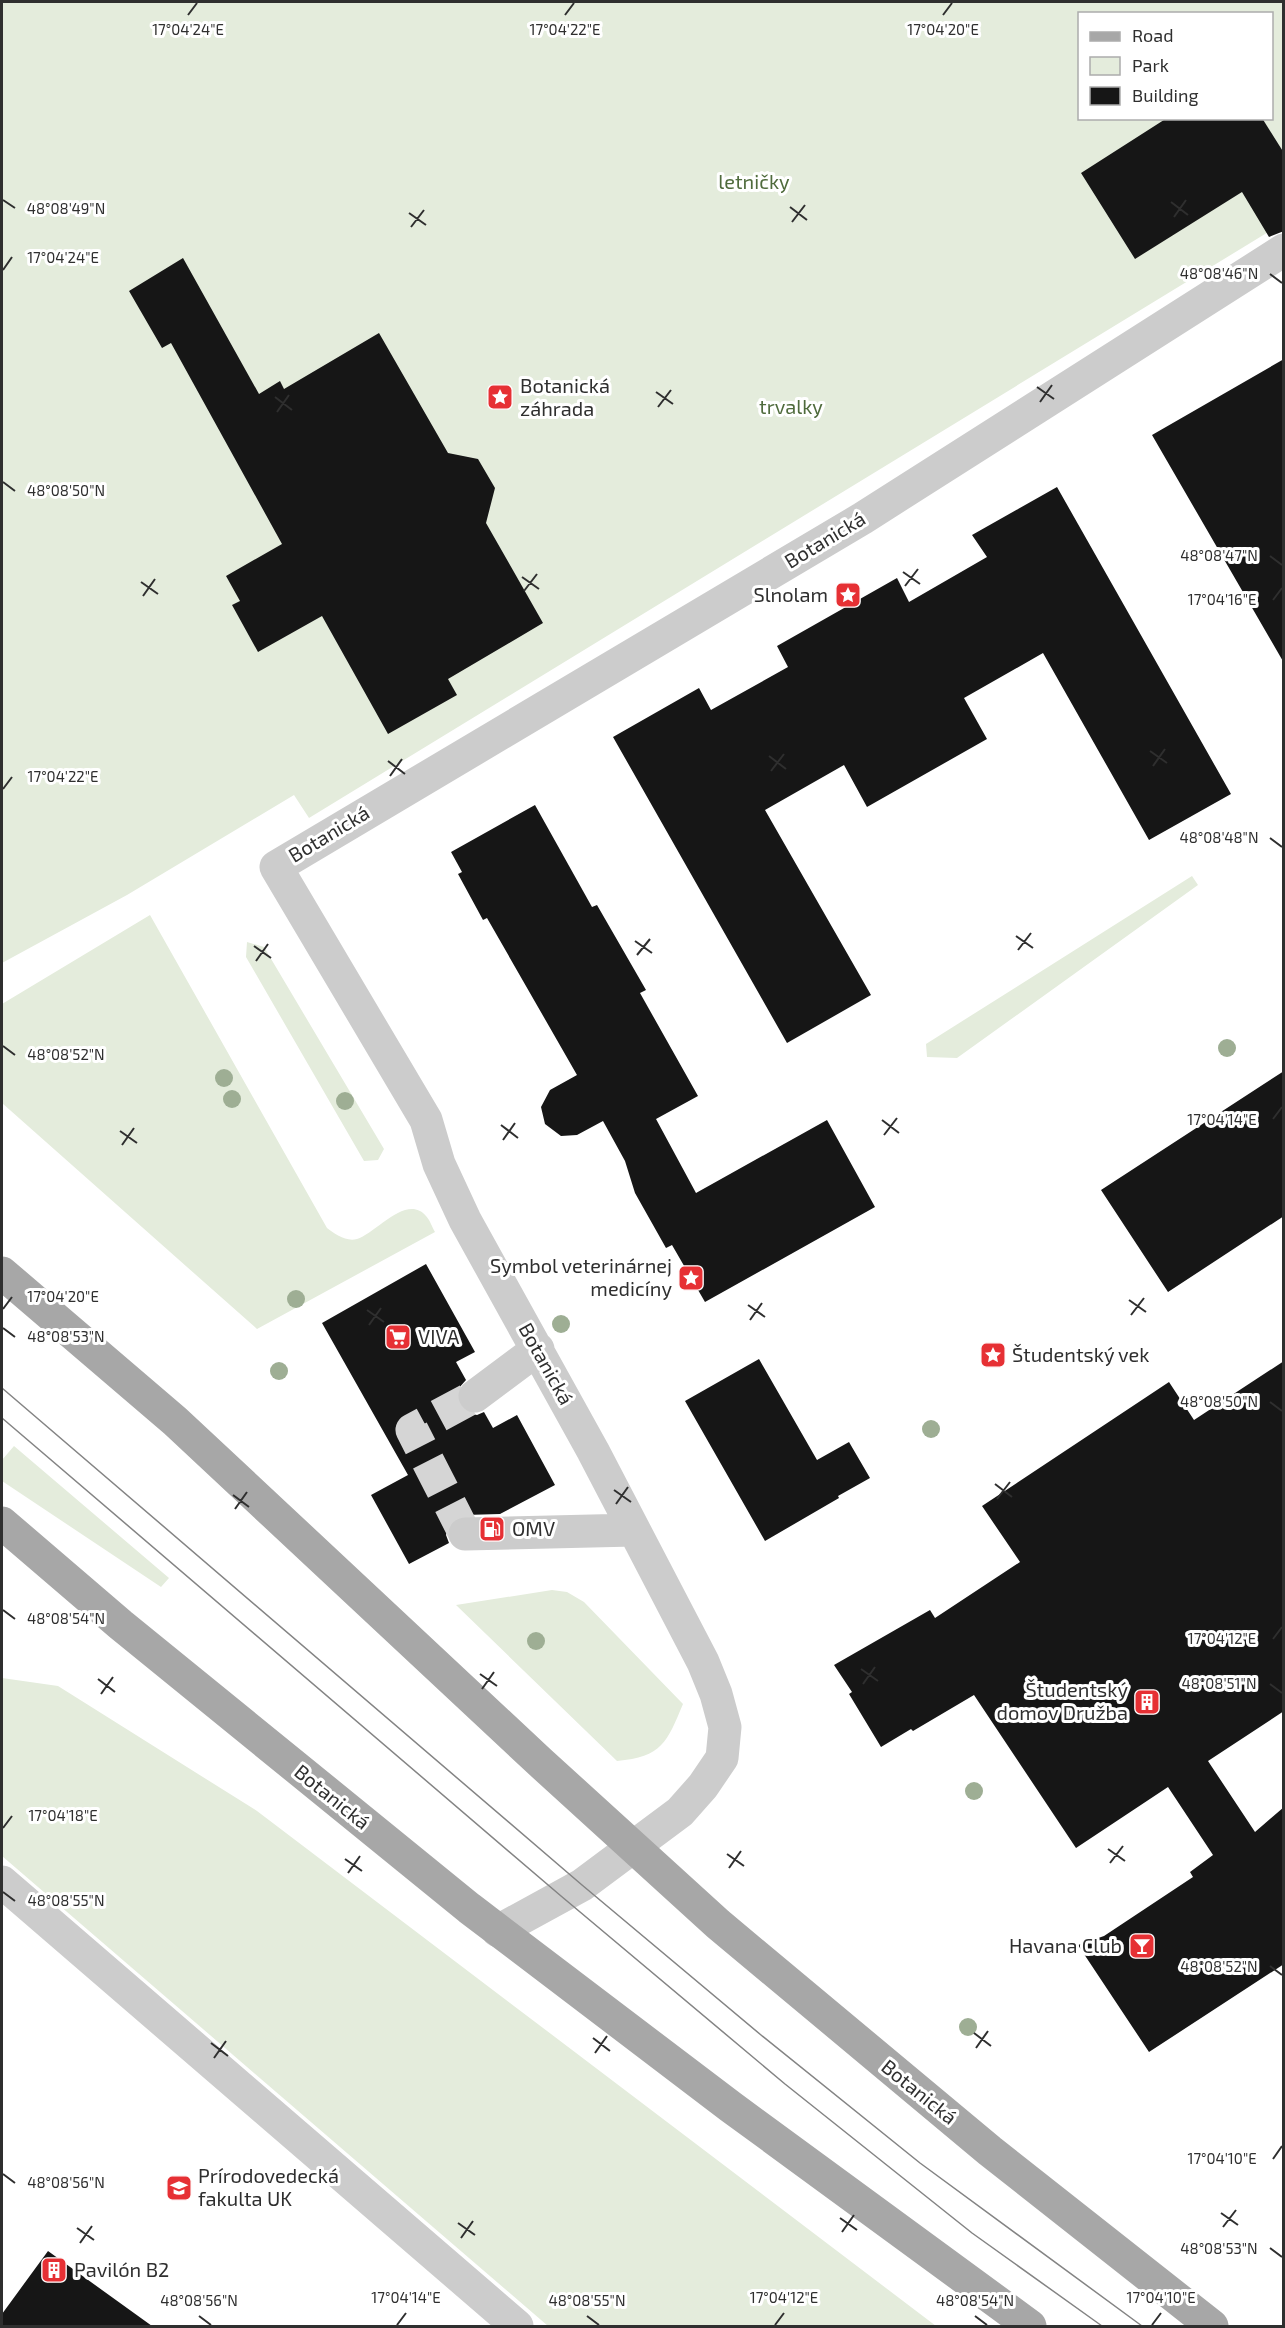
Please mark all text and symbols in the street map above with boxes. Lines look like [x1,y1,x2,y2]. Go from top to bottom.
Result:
legend [1078,12,1273,120]
text: 17°04'24"E [152,20,224,38]
text: 17°04'22"E [530,20,601,38]
text: 17°04'20"E [907,20,979,38]
text: Road [1132,24,1173,46]
text: Park [1132,54,1169,76]
text: Building [1132,84,1199,106]
park label: letničky [718,169,790,193]
text: 48°08'49"N [27,199,105,217]
text: 17°04'24"E [27,248,99,266]
text: 48°08'46"N [1180,264,1258,282]
place label: Botanická záhrada [520,373,610,420]
place icon: Botanická záhrada [485,382,515,412]
park label: trvalky [759,394,823,418]
text: 48°08'50"N [27,481,105,499]
street label: Botanická [780,506,869,573]
text: 48°08'47"N [1180,546,1258,564]
place icon: Slnolam [833,580,863,610]
place label: Slnolam [753,582,828,606]
text: 17°04'16"E [1188,590,1256,608]
text: 17°04'22"E [28,767,99,785]
street label: Botanická [284,800,373,867]
text: 48°08'48"N [1180,828,1258,846]
text: 48°08'52"N [27,1045,105,1063]
text: 17°04'14"E [1187,1110,1257,1128]
place label: Symbol veterinárnej medicíny [490,1253,672,1300]
place icon: Symbol veterinárnej medicíny [676,1263,706,1293]
text: 17°04'20"E [27,1287,99,1305]
street label: Botanická [515,1318,579,1409]
supermarket icon: VIVA [383,1322,413,1352]
place label: VIVA [418,1324,460,1348]
text: 48°08'53"N [27,1327,105,1345]
place icon: Študentský vek [978,1340,1008,1370]
place label: Študentský vek [1012,1342,1149,1366]
text: 48°08'50"N [1180,1392,1258,1410]
fuel station icon: OMV [477,1514,507,1544]
place label: OMV [512,1516,555,1540]
text: 48°08'54"N [27,1609,105,1627]
text: 17°04'12"E [1188,1629,1256,1647]
text: 48°08'51"N [1182,1674,1256,1692]
place label: Študentský domov Družba [997,1677,1128,1724]
building icon: Študentský domov Družba [1132,1687,1162,1717]
street label: Botanická [290,1759,375,1834]
text: 17°04'18"E [28,1806,98,1824]
text: 48°08'55"N [27,1891,105,1909]
bar icon: Havana Club [1127,1931,1157,1961]
place label: Havana Club [1009,1933,1122,1957]
text: 48°08'52"N [1180,1957,1258,1975]
street label: Botanická [877,2054,962,2129]
text: 17°04'10"E [1187,2149,1257,2167]
place label: Prírodovedecká fakulta UK [198,2163,339,2210]
text: 48°08'56"N [27,2173,105,2191]
school or university icon: Prírodovedecká fakulta UK [164,2173,194,2203]
text: 48°08'53"N [1180,2239,1258,2257]
building icon: Pavilón B2 [39,2255,69,2285]
place label: Pavilón B2 [74,2257,169,2281]
text: 17°04'14"E [371,2288,441,2306]
text: 17°04'12"E [750,2288,818,2306]
text: 17°04'10"E [1126,2288,1196,2306]
text: 48°08'56"N [160,2291,238,2309]
text: 48°08'55"N [548,2291,626,2309]
text: 48°08'54"N [936,2291,1014,2309]

